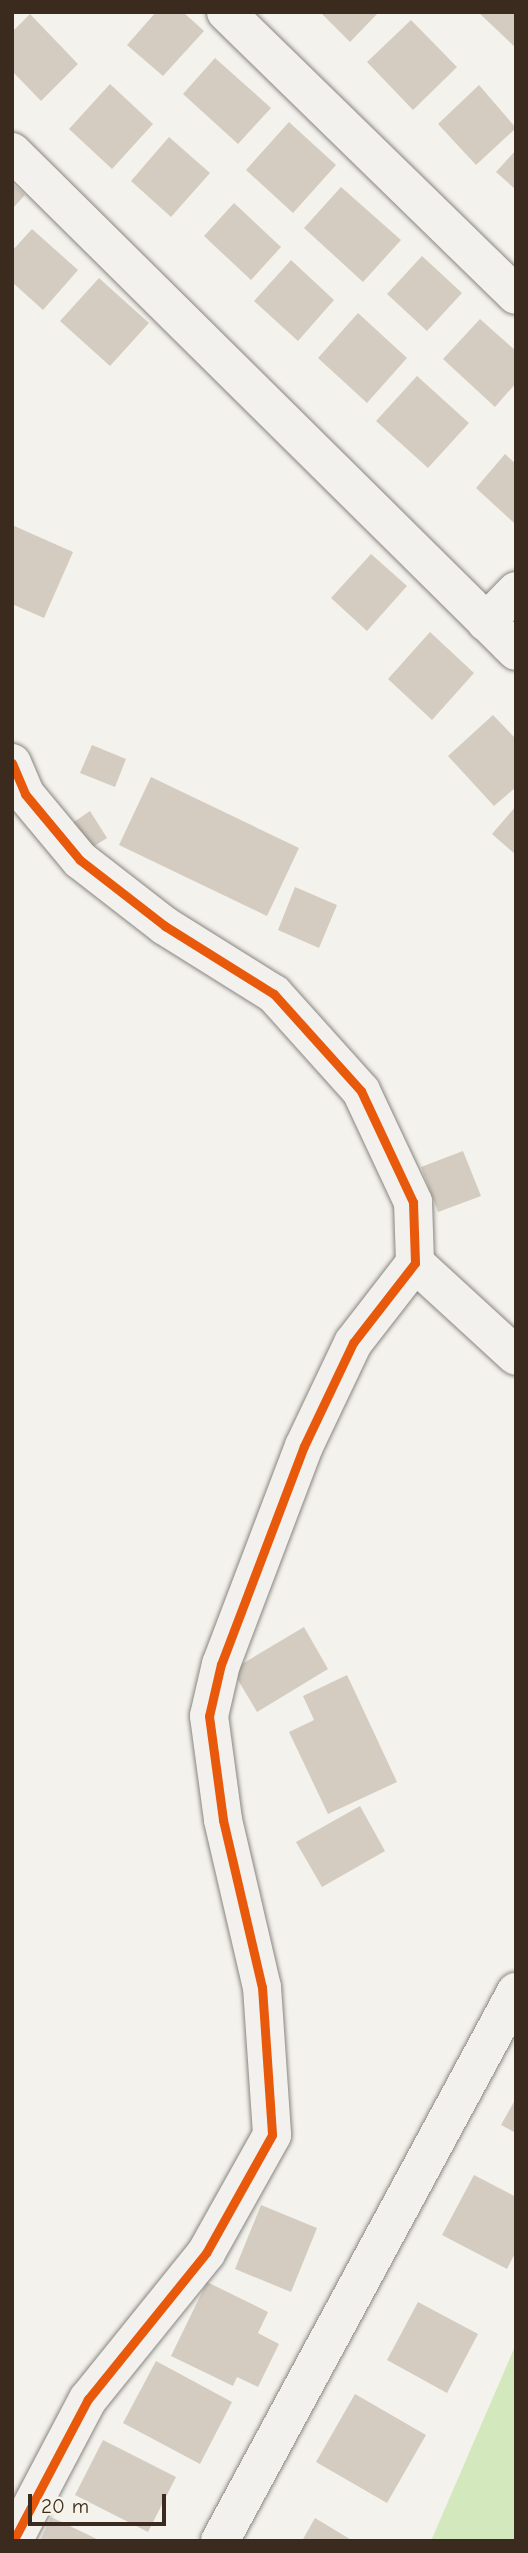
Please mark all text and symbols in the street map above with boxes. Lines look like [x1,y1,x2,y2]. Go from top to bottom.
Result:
scale bar [32,2480,170,2524]
text: 20 m [41,2494,89,2518]

